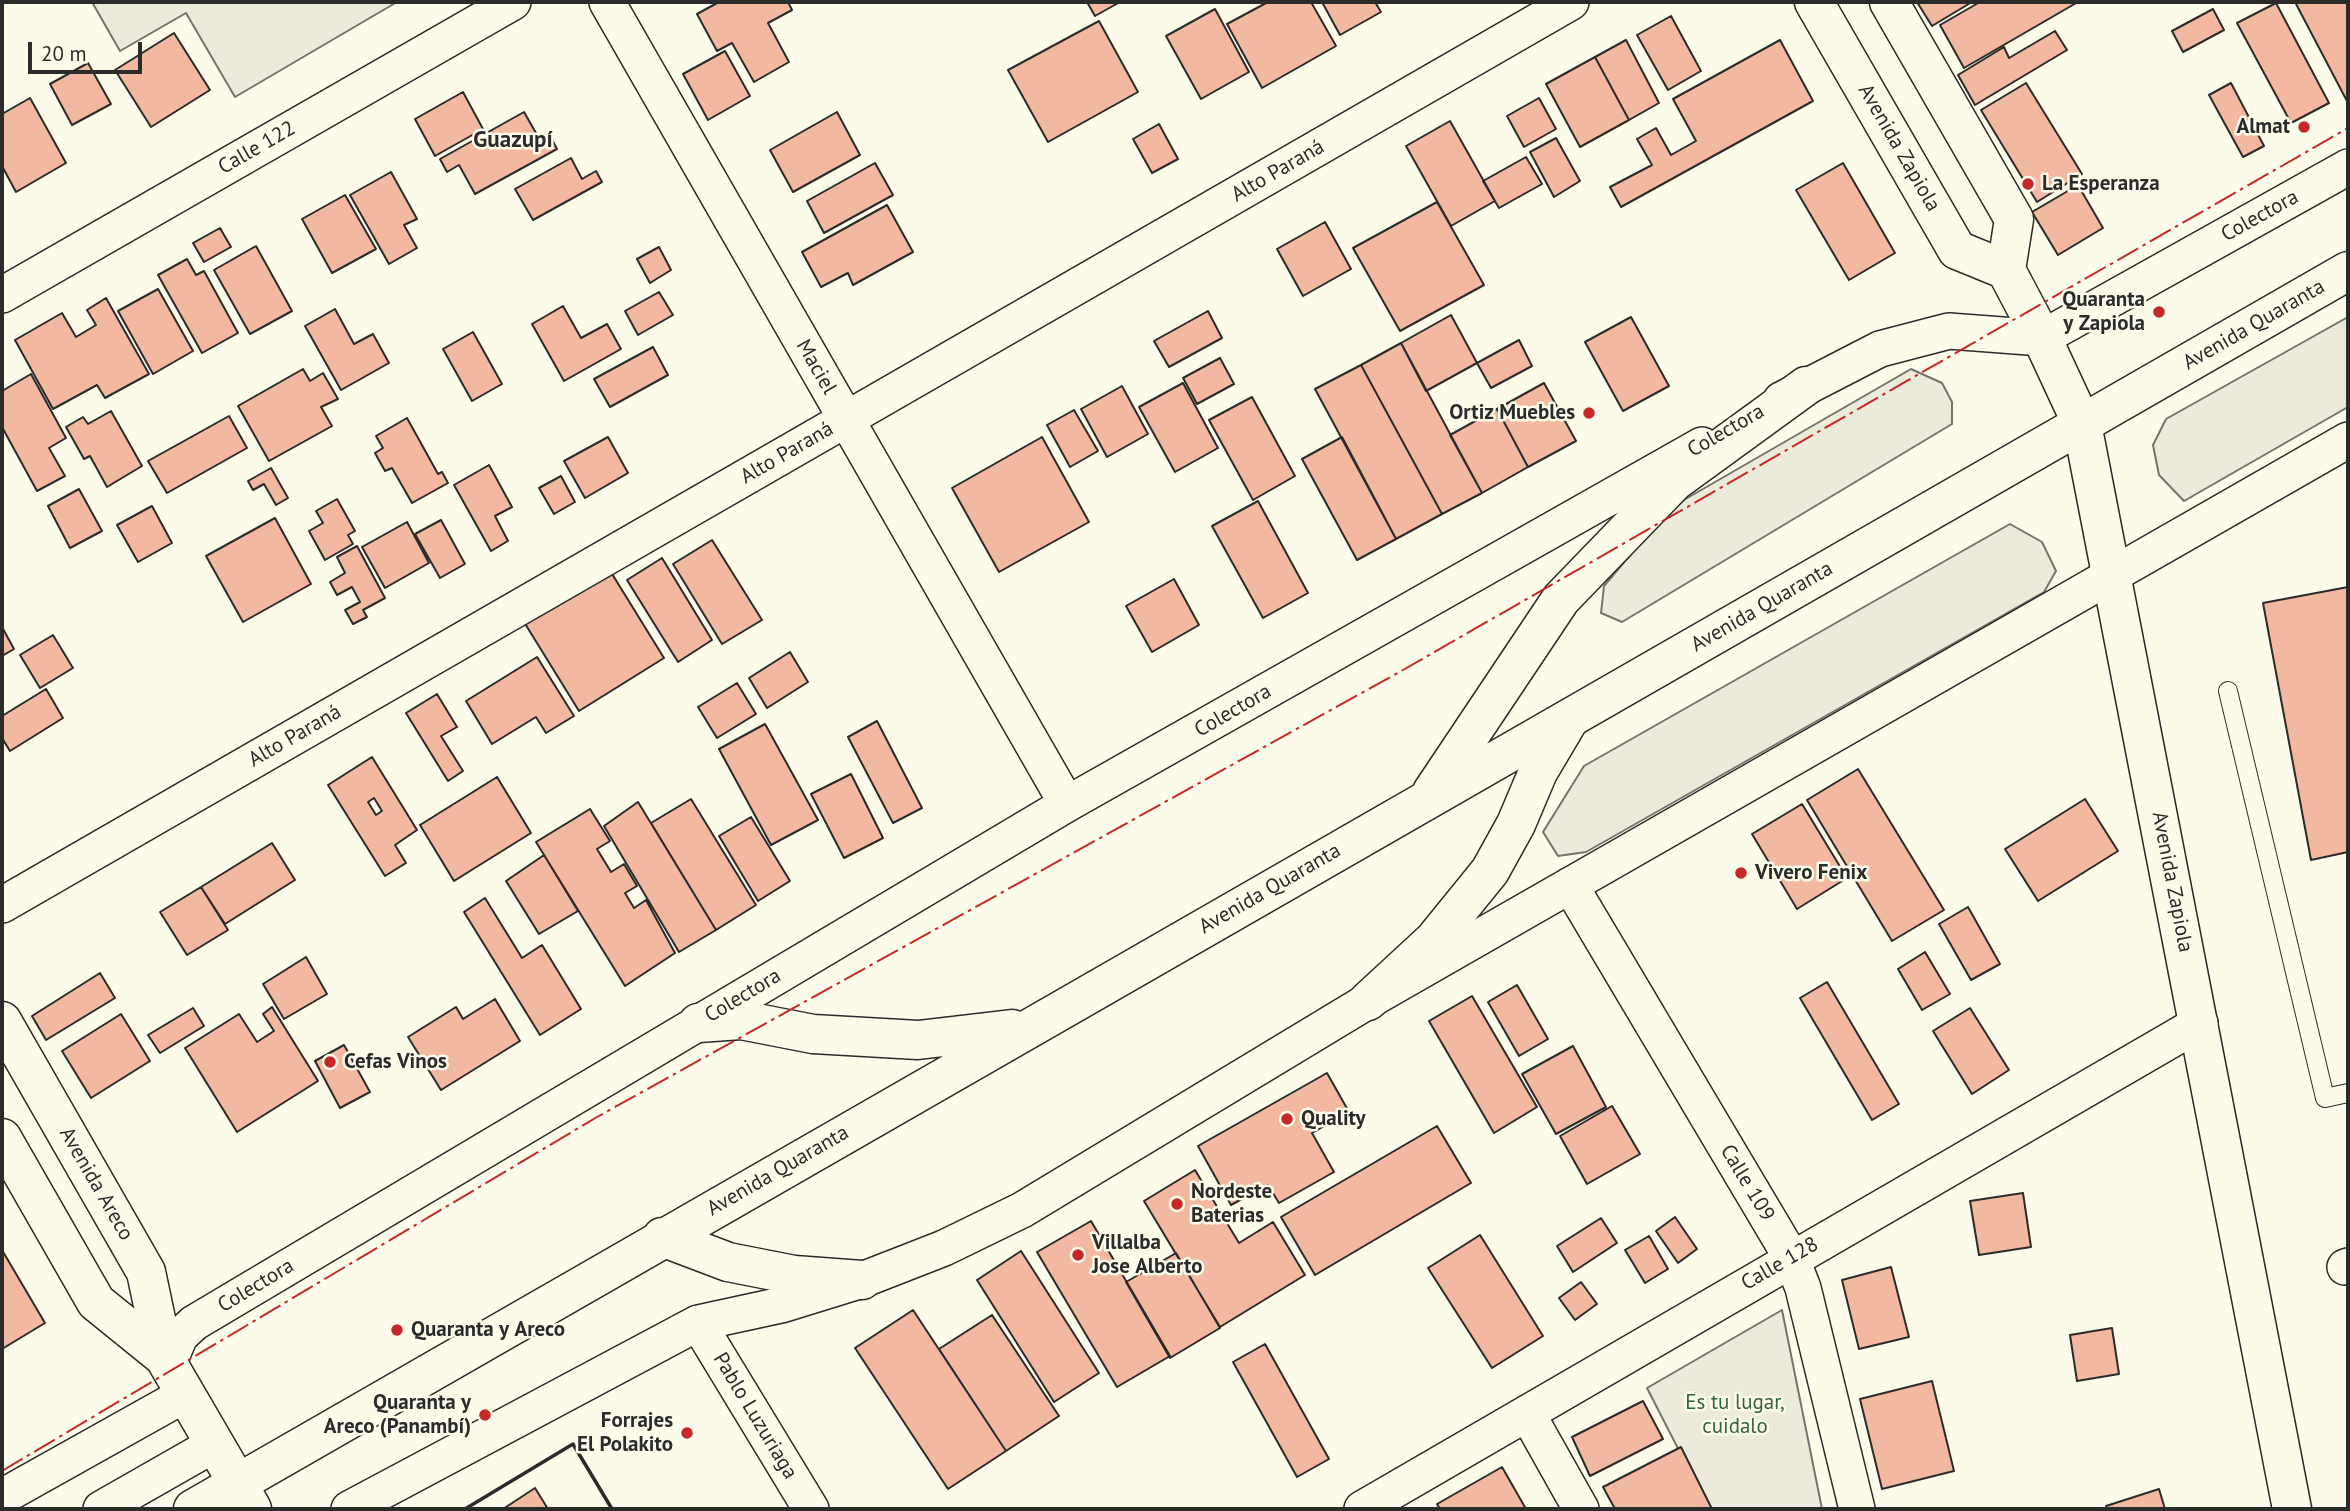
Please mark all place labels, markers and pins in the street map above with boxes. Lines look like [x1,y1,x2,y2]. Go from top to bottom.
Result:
place label: Almat [2236,114,2290,140]
marker: Almat [2296,119,2312,135]
place label: La Esperanza [2042,171,2160,197]
marker: La Esperanza [2020,176,2036,192]
place label: Quaranta y Zapiola [2062,287,2145,337]
marker: Quaranta y Zapiola [2151,304,2167,320]
place label: Ortiz Muebles [1449,400,1575,426]
marker: Ortiz Muebles [1581,405,1597,421]
place label: Vivero Fenix [1755,860,1867,886]
marker: Vivero Fenix [1733,865,1749,881]
place label: Cefas Vinos [344,1049,447,1075]
marker: Cefas Vinos [322,1054,338,1070]
place label: Quality [1301,1106,1365,1132]
marker: Quality [1279,1111,1295,1127]
place label: Nordeste Baterias [1191,1179,1272,1229]
marker: Nordeste Baterias [1169,1196,1185,1212]
place label: Villalba Jose Alberto [1092,1230,1202,1280]
marker: Villalba Jose Alberto [1070,1247,1086,1263]
place label: Quaranta y Areco [411,1317,565,1343]
marker: Quaranta y Areco [389,1322,405,1338]
place label: Quaranta y Areco (Panambí) [324,1390,471,1440]
marker: Quaranta y Areco (Panambí) [477,1407,493,1423]
place label: Forrajes El Polakito [577,1408,673,1458]
marker: Forrajes El Polakito [679,1425,695,1441]

